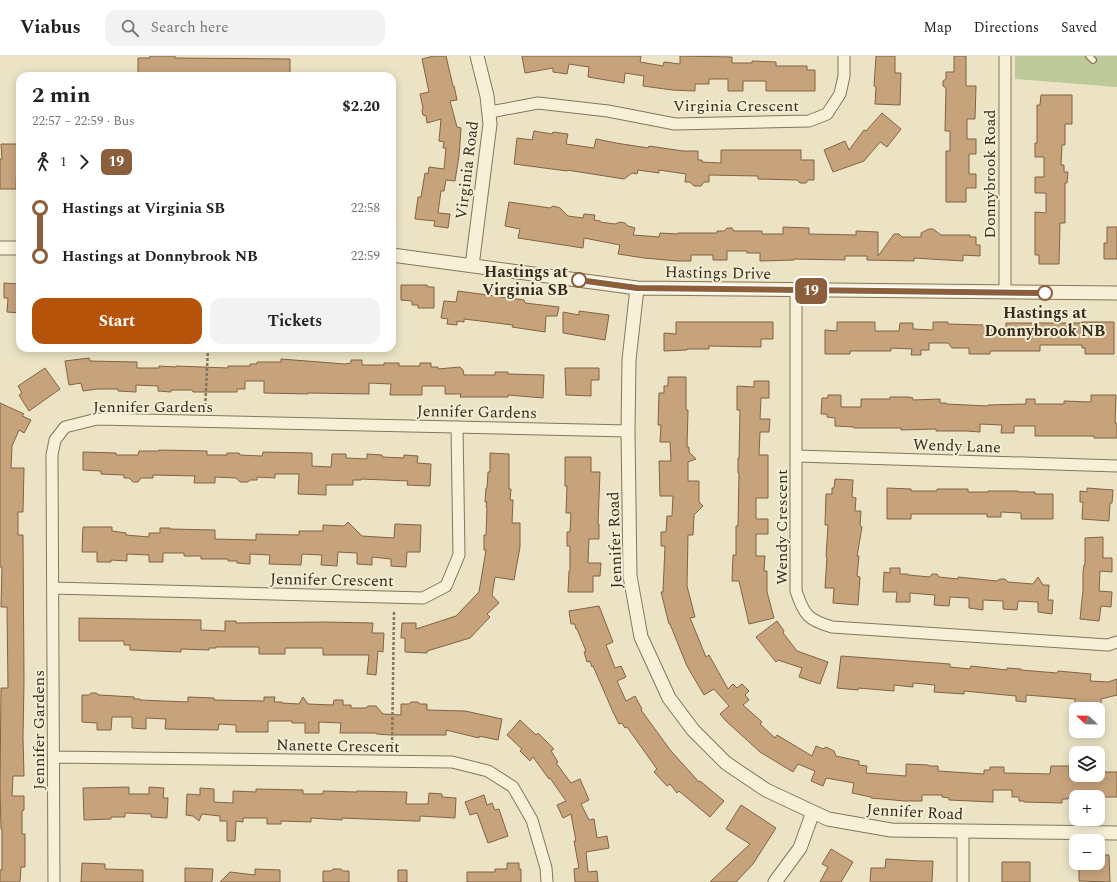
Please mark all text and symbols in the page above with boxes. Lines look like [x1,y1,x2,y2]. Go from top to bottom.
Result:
search box [105,10,385,46]
text: Viabus [20,13,81,42]
text: Search here [151,16,229,39]
icon: search [119,17,141,39]
text: Map [924,17,952,38]
text: Directions [974,17,1039,38]
text: Saved [1061,17,1097,38]
text: 2 min [32,79,91,112]
street label: Virginia Crescent [673,94,799,118]
text: $2.20 [342,95,380,118]
street label: Donnybrook Road [978,110,1002,238]
text: 22:57 – 22:59 · Bus [32,111,135,131]
street label: Virginia Road [449,119,485,221]
icon: walk [32,151,54,173]
icon: forward [73,151,95,173]
text: 19 [109,151,124,172]
text: 1 [60,152,67,172]
text: Hastings at Virginia SB [62,197,225,220]
text: 22:58 [351,198,380,218]
text: Hastings at Donnybrook NB [62,245,258,268]
text: 22:59 [351,246,380,266]
place label: Hastings at Virginia SB [482,260,568,302]
street label: Hastings Drive [665,260,771,286]
marker: Hastings at Virginia SB [571,272,587,288]
line badge: 19 [793,278,829,304]
text: 19 [803,280,819,301]
marker: Hastings at Donnybrook NB [1037,285,1053,301]
button: Start [32,298,202,344]
button: Tickets [210,298,380,344]
place label: Hastings at Donnybrook NB [985,301,1105,343]
street label: Jennifer Gardens [93,395,213,419]
street label: Jennifer Gardens [417,399,537,425]
street label: Wendy Lane [913,432,1001,460]
street label: Wendy Crescent [770,469,794,585]
street label: Jennifer Road [601,491,629,589]
street label: Jennifer Crescent [270,567,394,593]
street label: Jennifer Gardens [27,670,51,790]
north arrow [1069,702,1105,738]
map controls [1069,702,1105,870]
street label: Nanette Crescent [276,733,400,759]
button: layers [1069,746,1105,782]
button: + [1069,790,1105,826]
street label: Jennifer Road [866,797,964,827]
button: − [1069,834,1105,870]

